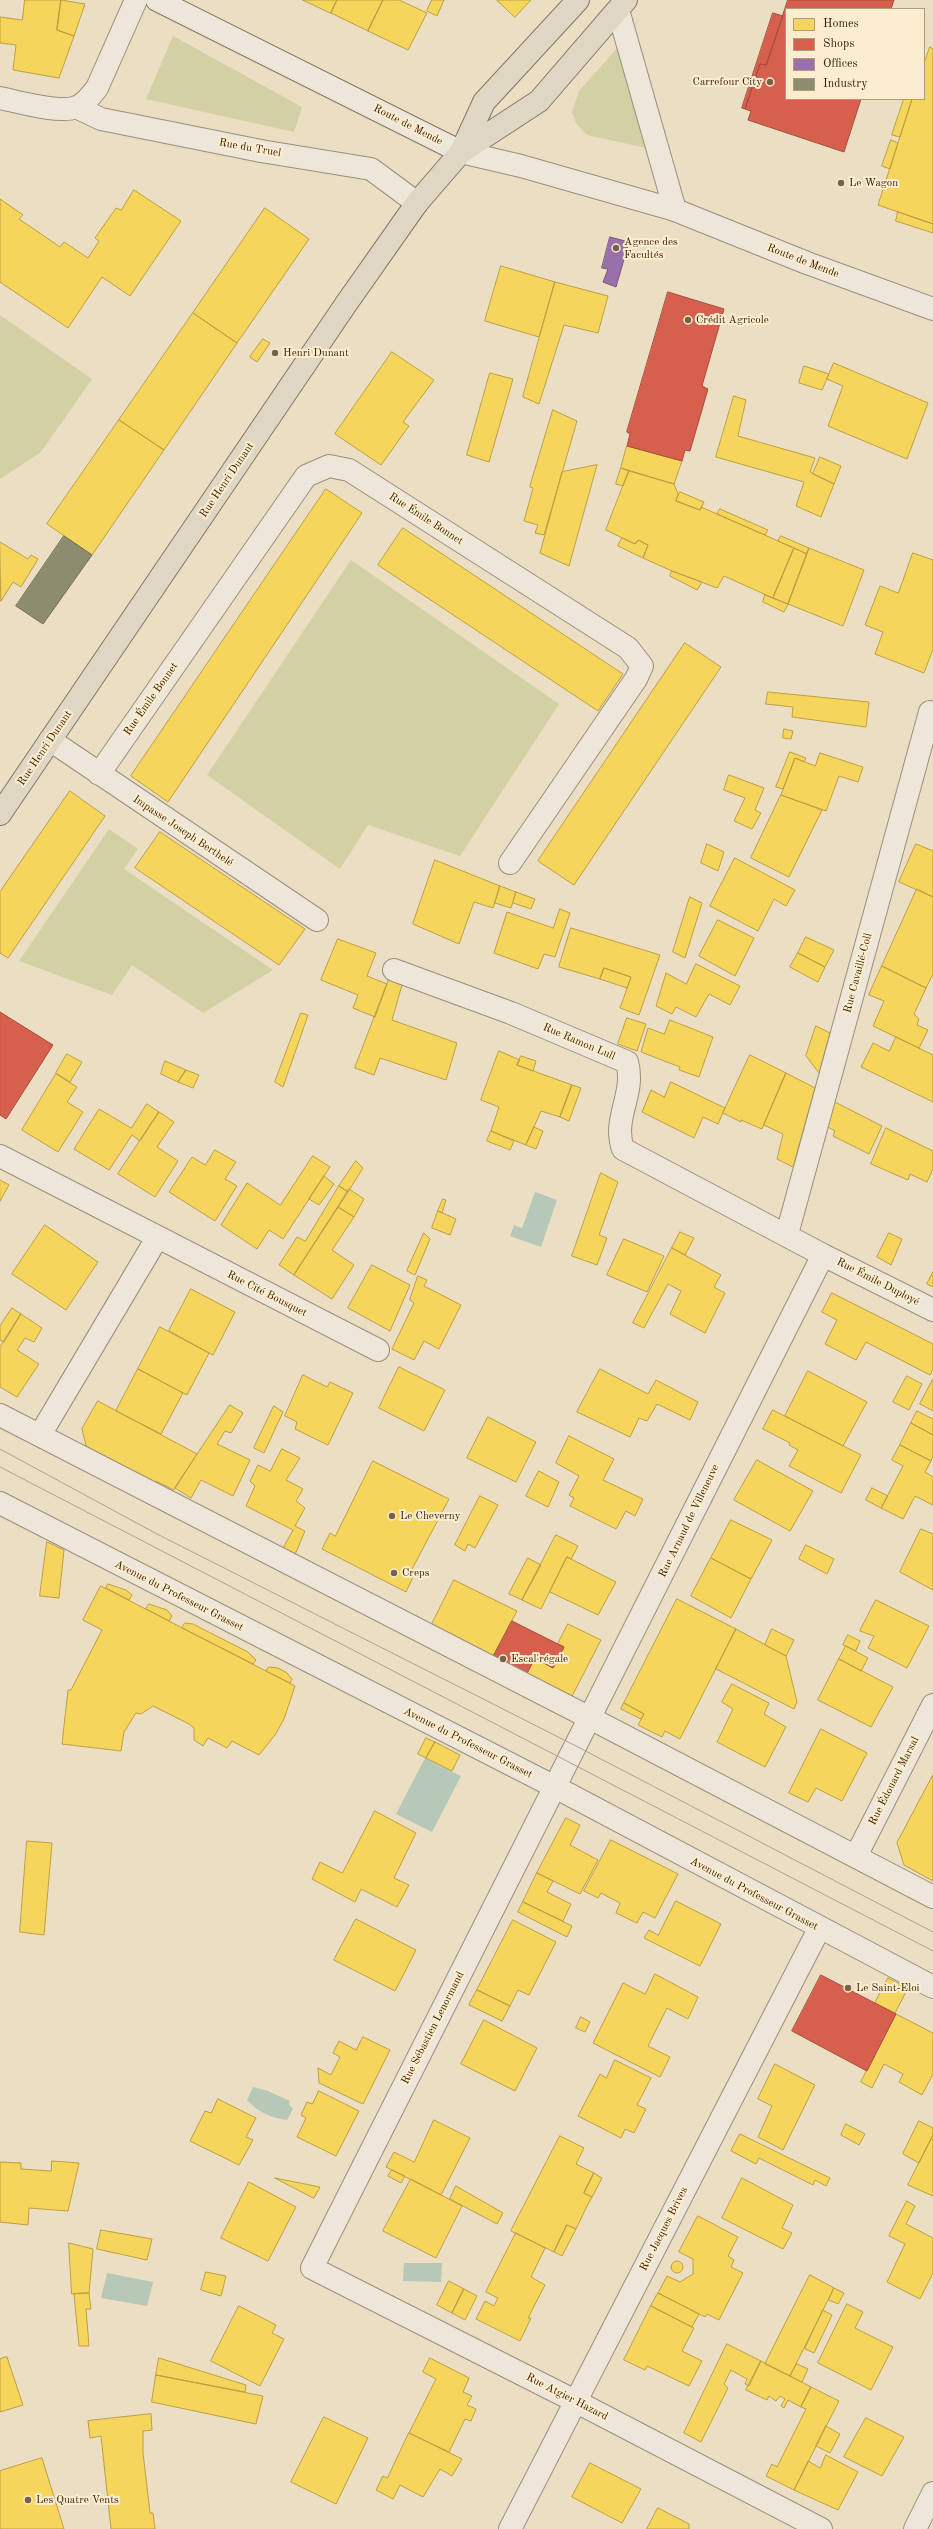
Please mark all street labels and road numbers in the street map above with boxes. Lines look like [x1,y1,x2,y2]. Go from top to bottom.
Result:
street label: Route de Mende [371,102,445,148]
street label: Rue du Truel [218,136,282,160]
street label: Route de Mende [765,241,841,281]
street label: Rue Henri Dunant [197,440,257,520]
street label: Rue Émile Bonnet [386,490,466,548]
street label: Rue Émile Bonnet [121,660,181,738]
street label: Rue Henri Dunant [15,708,75,788]
street label: Impasse Joseph Berthelé [130,793,236,869]
street label: Rue Cavaillé-Coll [841,932,875,1014]
street label: Rue Ramon Lull [541,1021,617,1063]
street label: Rue Émile Duployé [834,1255,922,1309]
street label: Rue Cité Bousquet [225,1268,309,1320]
street label: Rue Arnaud de Villeneuve [656,1462,722,1580]
street label: Avenue du Professeur Grasset [112,1558,246,1634]
street label: Avenue du Professeur Grasset [401,1705,535,1781]
street label: Rue Édouard Marsal [866,1734,922,1828]
street label: Avenue du Professeur Grasset [688,1855,820,1933]
street label: Rue Sébastien Lenormand [399,1969,467,2087]
street label: Rue Jacques Brives [637,2185,691,2273]
street label: Rue Atgier Hazard [524,2371,610,2423]

